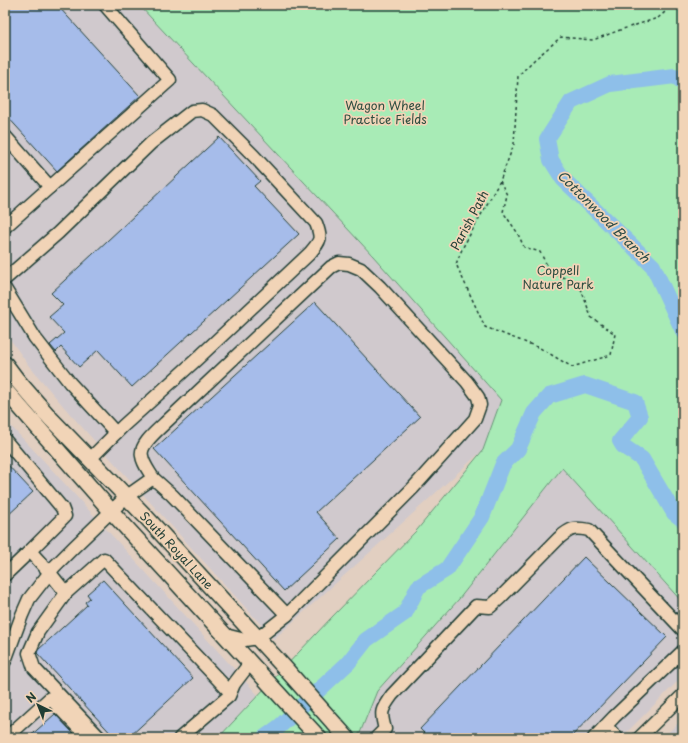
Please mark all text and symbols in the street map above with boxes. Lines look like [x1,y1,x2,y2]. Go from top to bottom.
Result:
park label: Wagon Wheel Practice Fields [343,96,427,128]
water label: Cottonwood Branch [554,166,655,267]
street label: Parish Path [446,187,492,253]
park label: Coppell Nature Park [522,261,594,293]
street label: South Royal Lane [136,507,218,593]
north arrow [18,685,58,725]
text: N [22,688,40,707]

